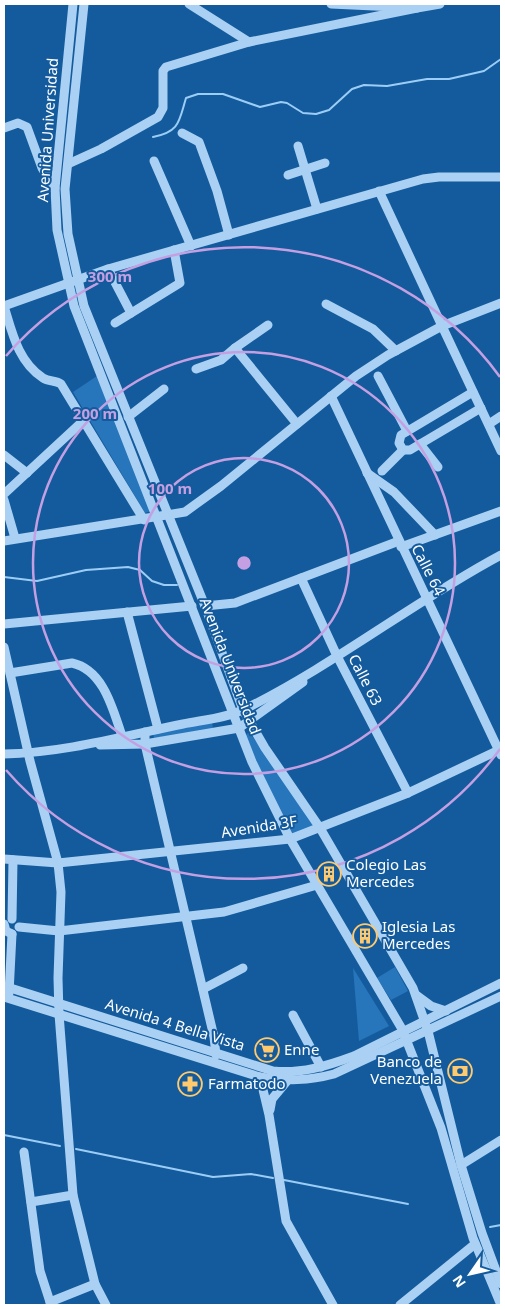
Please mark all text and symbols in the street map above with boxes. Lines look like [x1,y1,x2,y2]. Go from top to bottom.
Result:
street label: Avenida Universidad [32,57,62,203]
text: 300 m [88,266,132,286]
text: 200 m [73,403,117,423]
text: 100 m [148,478,192,498]
street label: Calle 64 [407,540,451,599]
centre of rings [235,554,253,572]
street label: Avenida Universidad [196,595,266,737]
street label: Calle 63 [344,650,387,709]
street label: Avenida 3F [219,810,298,842]
place label: Colegio Las Mercedes [346,854,426,891]
building icon: Colegio Las Mercedes [316,861,342,887]
place label: Iglesia Las Mercedes [382,916,455,953]
building icon: Iglesia Las Mercedes [352,923,378,949]
street label: Avenida 4 Bella Vista [103,993,248,1055]
supermarket icon: Enne [254,1037,280,1063]
place label: Enne [284,1039,319,1059]
place label: Banco de Venezuela [370,1051,442,1088]
bank icon: Banco de Venezuela [447,1058,473,1084]
pharmacy icon: Farmatodo [177,1071,203,1097]
place label: Farmatodo [208,1073,286,1093]
north arrow [445,1249,495,1299]
text: N [448,1272,470,1292]

